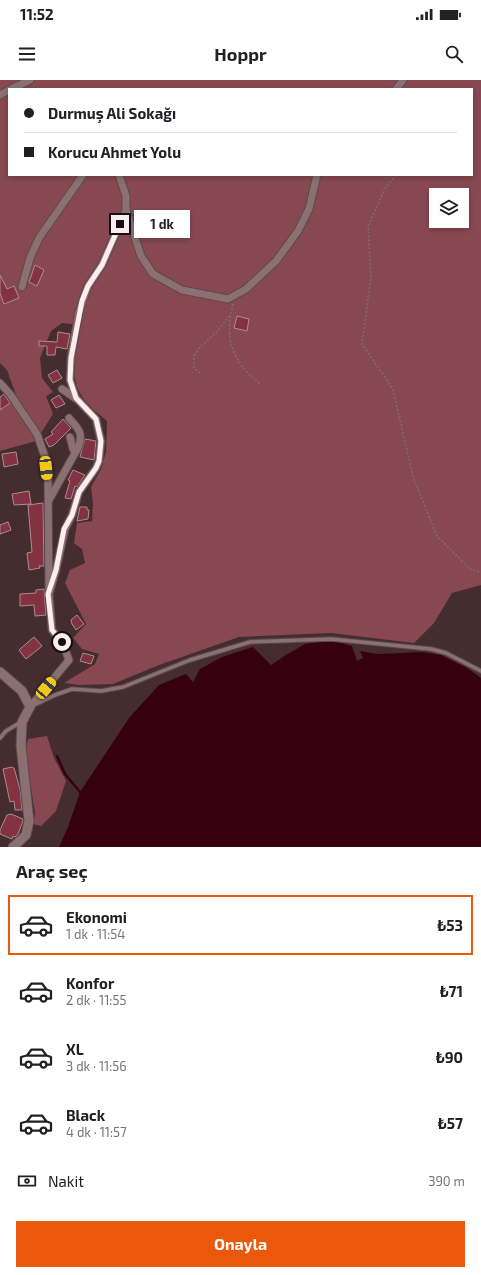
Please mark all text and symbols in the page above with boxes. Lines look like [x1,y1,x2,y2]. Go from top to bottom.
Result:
text: 11:52 [20,5,54,23]
icon: menu [16,43,38,65]
text: Hoppr [214,43,267,65]
icon: search [443,43,465,65]
text: Durmuş Ali Sokağı [48,104,176,122]
text: Korucu Ahmet Yolu [48,143,181,161]
map controls [429,188,469,228]
button: layers [429,188,469,228]
callout: 1 dk [134,210,190,238]
route end [111,215,129,233]
text: 1 dk [150,216,174,232]
car [39,455,53,481]
route start [53,633,71,651]
car [34,675,58,701]
text: Araç seç [16,860,88,882]
icon: car [18,907,54,943]
text: Ekonomi [66,908,127,926]
text: ₺53 [437,916,463,934]
text: 1 dk · 11:54 [66,926,125,942]
icon: car [18,973,54,1009]
text: Konfor [66,974,114,992]
text: ₺71 [440,982,463,1000]
text: 2 dk · 11:55 [66,992,126,1008]
icon: car [18,1039,54,1075]
text: XL [66,1040,84,1058]
text: ₺90 [436,1048,463,1066]
text: 3 dk · 11:56 [66,1058,127,1074]
icon: car [18,1105,54,1141]
text: Black [66,1106,105,1124]
text: ₺57 [438,1114,463,1132]
text: 4 dk · 11:57 [66,1124,127,1140]
icon: cash [16,1170,38,1192]
text: Nakit [48,1172,84,1190]
text: 390 m [428,1173,465,1189]
button: Onayla [16,1221,465,1267]

